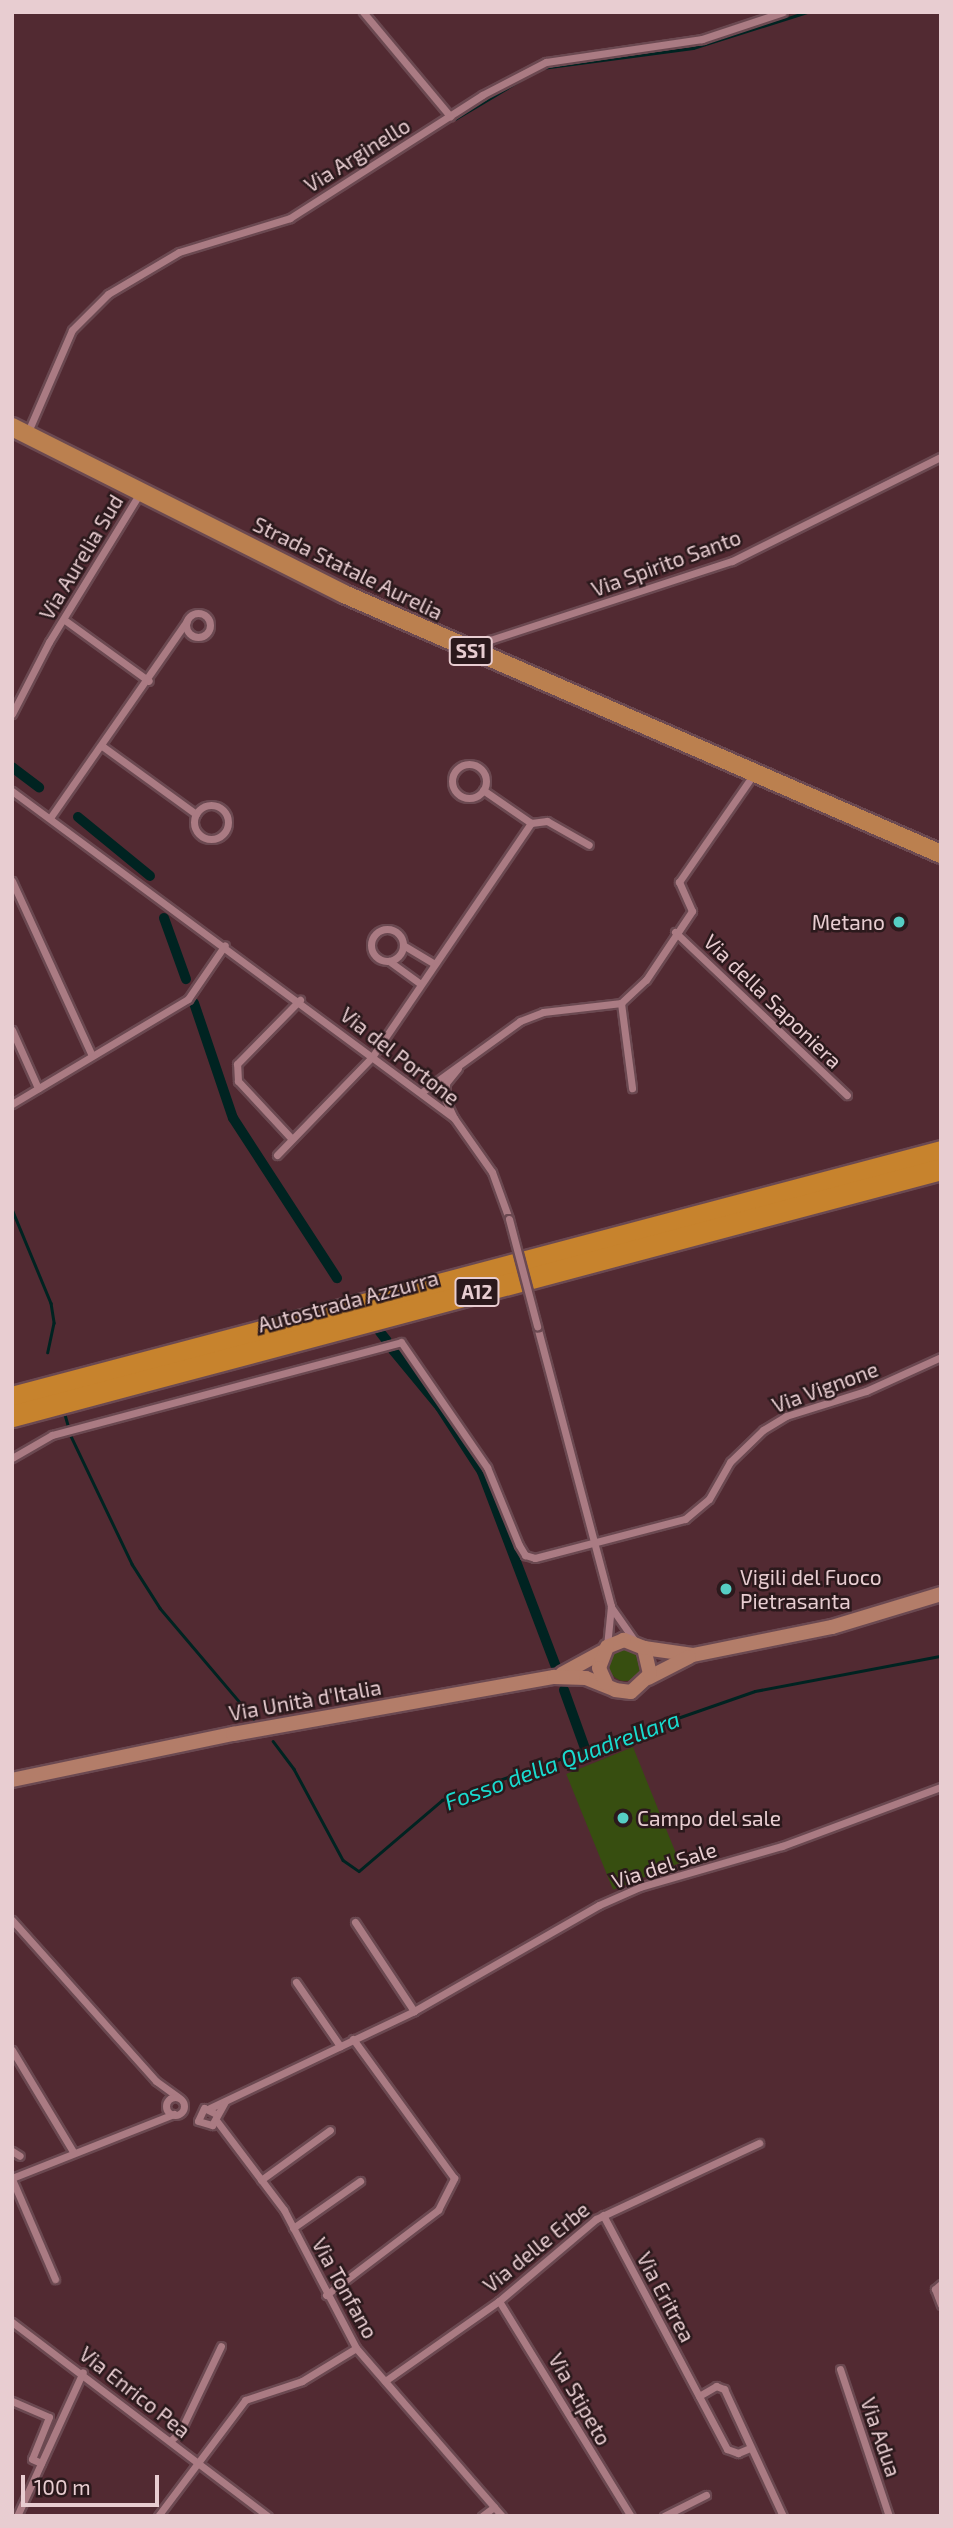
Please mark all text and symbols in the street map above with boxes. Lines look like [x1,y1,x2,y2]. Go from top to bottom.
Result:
street label: Via Arginello [299,112,415,198]
street label: Via Aurelia Sud [34,490,128,624]
street label: Strada Statale Aurelia [249,511,447,625]
street label: Via Spirito Santo [588,524,744,602]
road number: SS1 [448,636,494,666]
place label: Metano [812,909,885,935]
marker: Metano [891,914,907,930]
street label: Via della Saponiera [699,929,847,1073]
street label: Via del Portone [335,1002,465,1110]
street label: Autostrada Azzurra [255,1265,441,1337]
road number: A12 [454,1276,500,1308]
street label: Via Vignone [768,1356,882,1418]
place label: Vigili del Fuoco Pietrasanta [740,1564,882,1614]
marker: Vigili del Fuoco Pietrasanta [718,1581,734,1597]
street label: Via Unità d'Italia [227,1674,383,1726]
water label: Fosso della Quadrellara [441,1705,683,1815]
place label: Campo del sale [637,1805,782,1831]
marker: Campo del sale [615,1810,631,1826]
street label: Via del Sale [608,1836,720,1894]
street label: Via delle Erbe [478,2196,594,2298]
street label: Via Tonfano [307,2233,383,2343]
street label: Via Eritrea [632,2248,700,2346]
street label: Via Enrico Pea [75,2341,195,2443]
street label: Via Stipeto [543,2348,617,2450]
street label: Via Adua [856,2394,906,2480]
scale bar [24,2462,163,2506]
text: 100 m [34,2474,91,2499]

